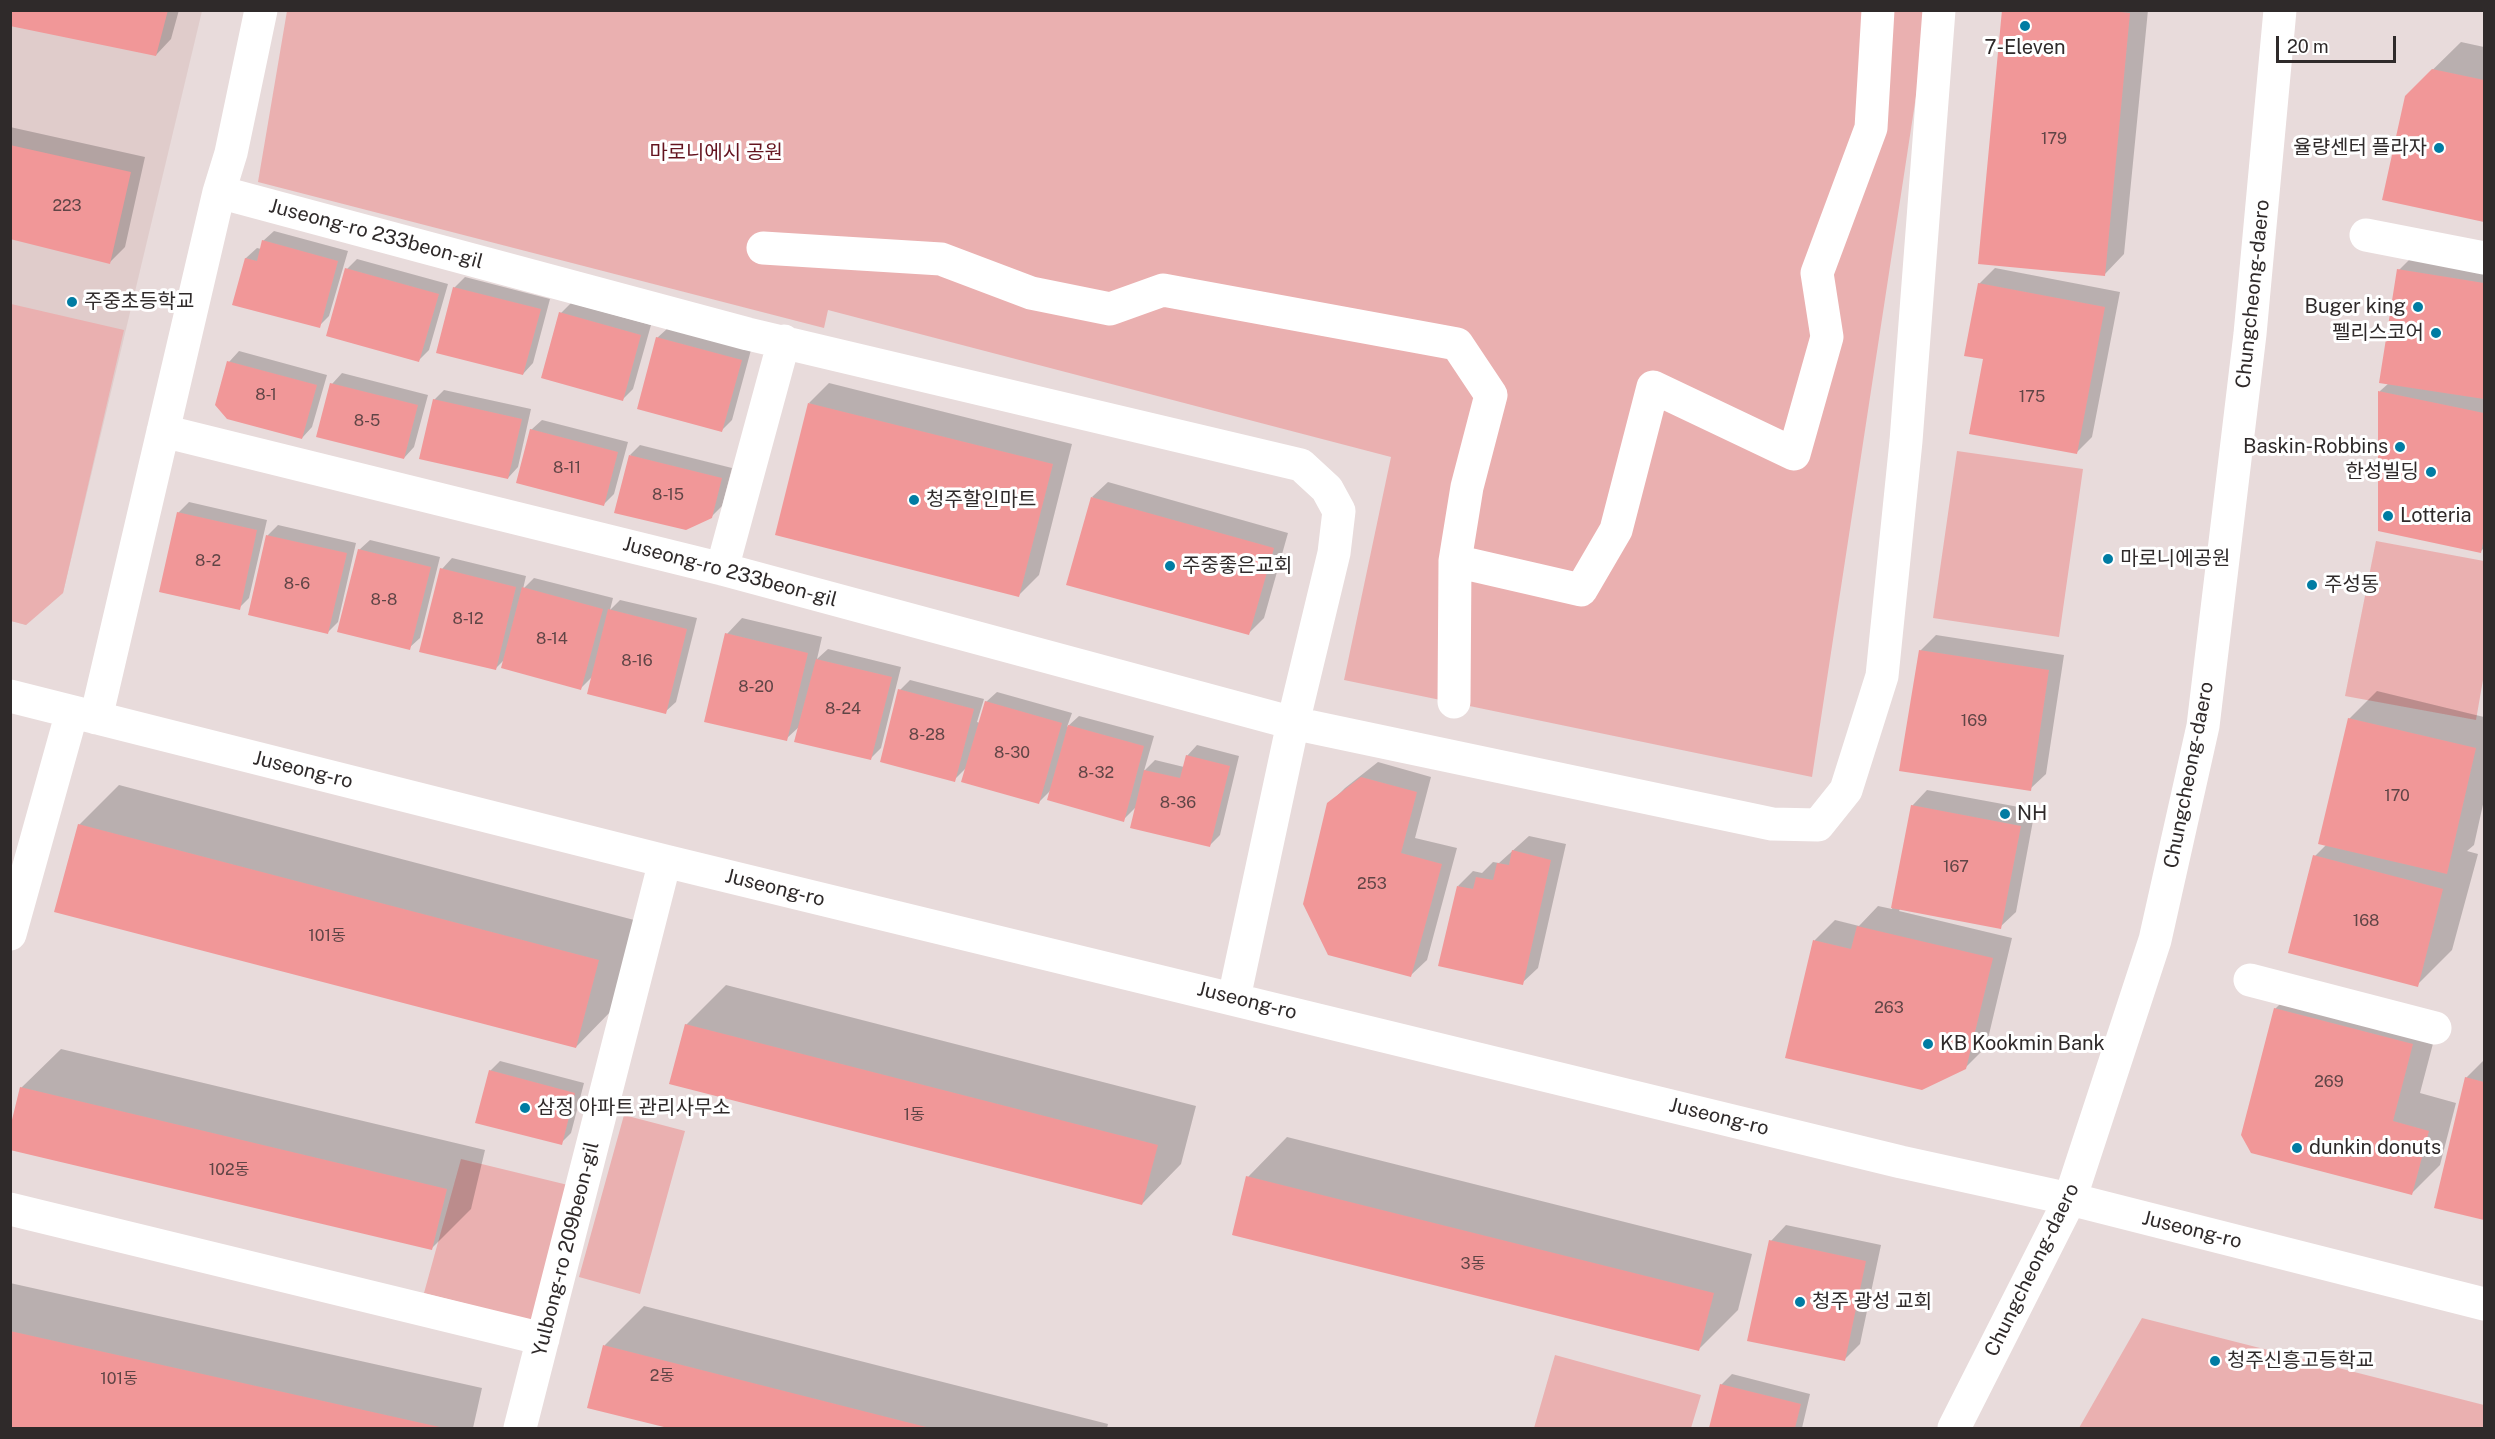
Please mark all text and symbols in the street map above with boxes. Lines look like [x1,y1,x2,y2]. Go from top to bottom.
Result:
marker: 7-Eleven [2018,19,2032,33]
scale bar [2279,24,2399,62]
place label: 7-Eleven [1984,36,2066,60]
text: 20 m [2287,36,2329,57]
house number: 179 [2041,129,2067,149]
place label: 율량센터 플라자 [2293,136,2427,160]
park label: 마로니에시 공원 [649,141,783,165]
marker: 율량센터 플라자 [2432,141,2446,155]
street label: Juseong-ro 233beon-gil [266,194,486,274]
house number: 223 [52,196,82,216]
street label: Chungcheong-daero [2231,198,2275,390]
place label: 주중초등학교 [84,290,194,314]
marker: 주중초등학교 [65,295,79,309]
place label: Buger king [2305,295,2406,319]
marker: Buger king [2411,300,2425,314]
place label: 펠리스코어 [2332,321,2424,345]
marker: 펠리스코어 [2429,326,2443,340]
house number: 8-1 [255,385,277,405]
house number: 175 [2019,387,2045,407]
house number: 8-5 [354,411,380,431]
place label: Baskin-Robbins [2243,435,2388,459]
marker: Baskin-Robbins [2393,440,2407,454]
house number: 8-11 [553,458,581,478]
place label: 한성빌딩 [2345,460,2419,484]
marker: 한성빌딩 [2424,465,2438,479]
house number: 8-15 [652,485,684,505]
place label: 청주할인마트 [926,488,1036,512]
marker: 청주할인마트 [907,493,921,507]
place label: Lotteria [2400,504,2471,528]
marker: Lotteria [2381,509,2395,523]
street label: Juseong-ro 233beon-gil [620,532,840,612]
place label: 마로니에공원 [2120,547,2230,571]
house number: 8-2 [195,551,221,571]
marker: 마로니에공원 [2101,552,2115,566]
place label: 주중좋은교회 [1182,554,1292,578]
marker: 주중좋은교회 [1163,559,1177,573]
place label: 주성동 [2324,573,2379,597]
house number: 8-6 [284,574,310,594]
marker: 주성동 [2305,578,2319,592]
house number: 8-8 [371,590,397,610]
house number: 8-12 [452,609,484,629]
house number: 8-14 [536,629,568,649]
house number: 8-16 [621,651,653,671]
house number: 8-20 [738,677,774,697]
street label: Chungcheong-daero [2159,680,2219,870]
house number: 8-24 [825,699,861,719]
house number: 169 [1961,711,1987,731]
house number: 8-28 [909,725,945,745]
house number: 8-30 [994,743,1030,763]
street label: Juseong-ro [251,746,355,794]
house number: 8-32 [1078,763,1114,783]
house number: 170 [2384,786,2410,806]
house number: 8-36 [1160,793,1196,813]
place label: NH [2017,802,2047,826]
marker: NH [1998,807,2012,821]
house number: 167 [1943,857,1969,877]
street label: Juseong-ro [723,864,827,912]
house number: 253 [1357,874,1387,894]
house number: 168 [2353,911,2379,931]
house number: 101동 [308,926,346,946]
street label: Juseong-ro [1195,977,1299,1025]
house number: 263 [1874,998,1904,1018]
place label: KB Kookmin Bank [1940,1032,2105,1056]
marker: KB Kookmin Bank [1921,1037,1935,1051]
house number: 269 [2314,1072,2344,1092]
street label: Juseong-ro [1667,1093,1771,1141]
place label: 삼정 아파트 관리사무소 [537,1096,731,1120]
marker: 삼정 아파트 관리사무소 [518,1101,532,1115]
house number: 1동 [903,1105,925,1125]
place label: dunkin donuts [2309,1136,2441,1160]
street label: Yulbong-ro 209beon-gil [528,1139,604,1359]
marker: dunkin donuts [2290,1141,2304,1155]
house number: 102동 [209,1160,249,1180]
street label: Chungcheong-daero [1980,1179,2084,1361]
street label: Juseong-ro [2140,1206,2244,1254]
house number: 3동 [1461,1254,1485,1274]
place label: 청주 광성 교회 [1812,1290,1932,1314]
marker: 청주 광성 교회 [1793,1295,1807,1309]
place label: 청주신흥고등학교 [2227,1349,2374,1373]
marker: 청주신흥고등학교 [2208,1354,2222,1368]
house number: 2동 [650,1366,674,1386]
house number: 101동 [100,1369,138,1389]

